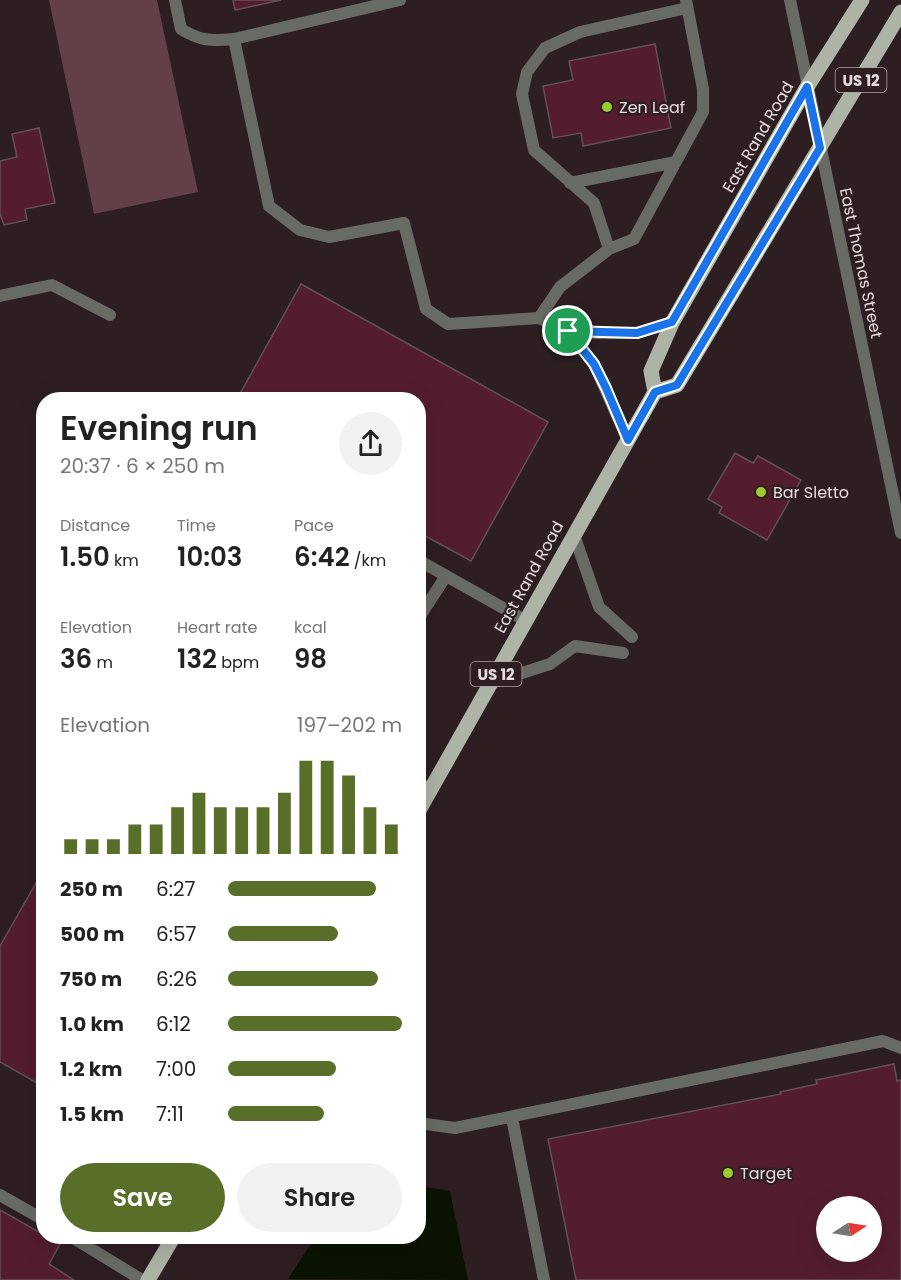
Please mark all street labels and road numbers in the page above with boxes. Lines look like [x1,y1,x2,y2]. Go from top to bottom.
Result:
road number: US 12 [836,68,886,92]
street label: East Rand Road [717,77,799,197]
street label: East Thomas Street [834,186,888,341]
street label: East Rand Road [489,517,569,637]
road number: US 12 [470,662,522,686]

